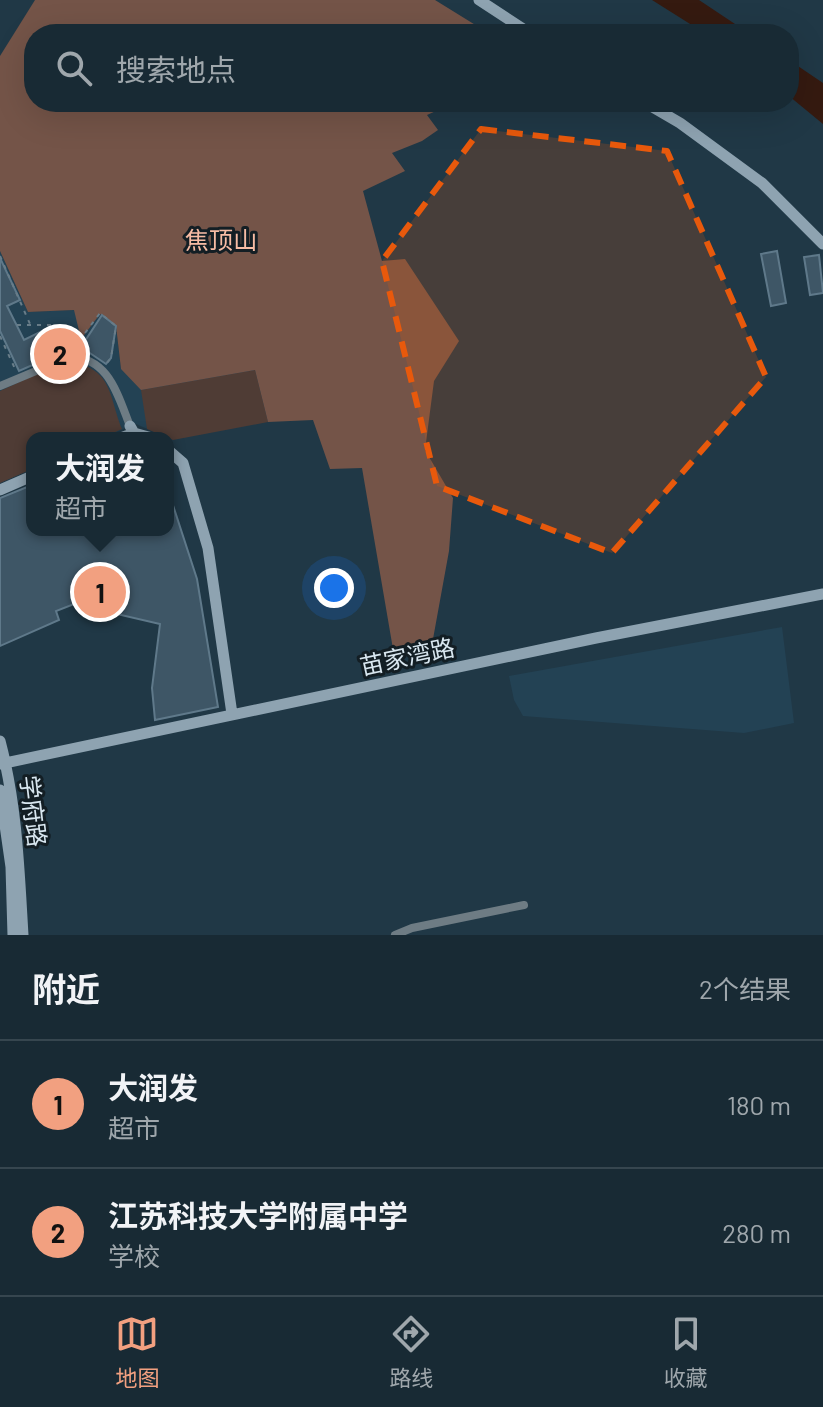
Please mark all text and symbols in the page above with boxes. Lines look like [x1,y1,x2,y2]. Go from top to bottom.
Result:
search box [24,24,799,112]
icon: search [52,46,96,90]
text: 搜索地点 [116,51,236,87]
park label: 焦顶山 [185,225,257,254]
pin: 2 [34,324,86,384]
popup [26,432,174,536]
text: 大润发 [55,449,145,485]
text: 超市 [55,492,107,523]
pin: 1 [74,562,126,622]
your location [314,568,354,608]
street label: 苗家湾路 [357,632,457,680]
street label: 学府路 [15,774,53,848]
text: 附近 [32,968,100,1009]
text: 2个结果 [699,973,791,1004]
text: 大润发 [108,1069,198,1105]
text: 1 [53,1089,63,1120]
text: 180 m [727,1089,791,1120]
text: 超市 [108,1112,160,1143]
text: 江苏科技大学附属中学 [108,1197,408,1233]
text: 2 [51,1217,65,1248]
text: 280 m [722,1217,791,1248]
text: 学校 [108,1240,160,1271]
tab: 地图 [115,1312,159,1392]
tab: 路线 [389,1312,434,1392]
tab: 收藏 [664,1312,708,1392]

